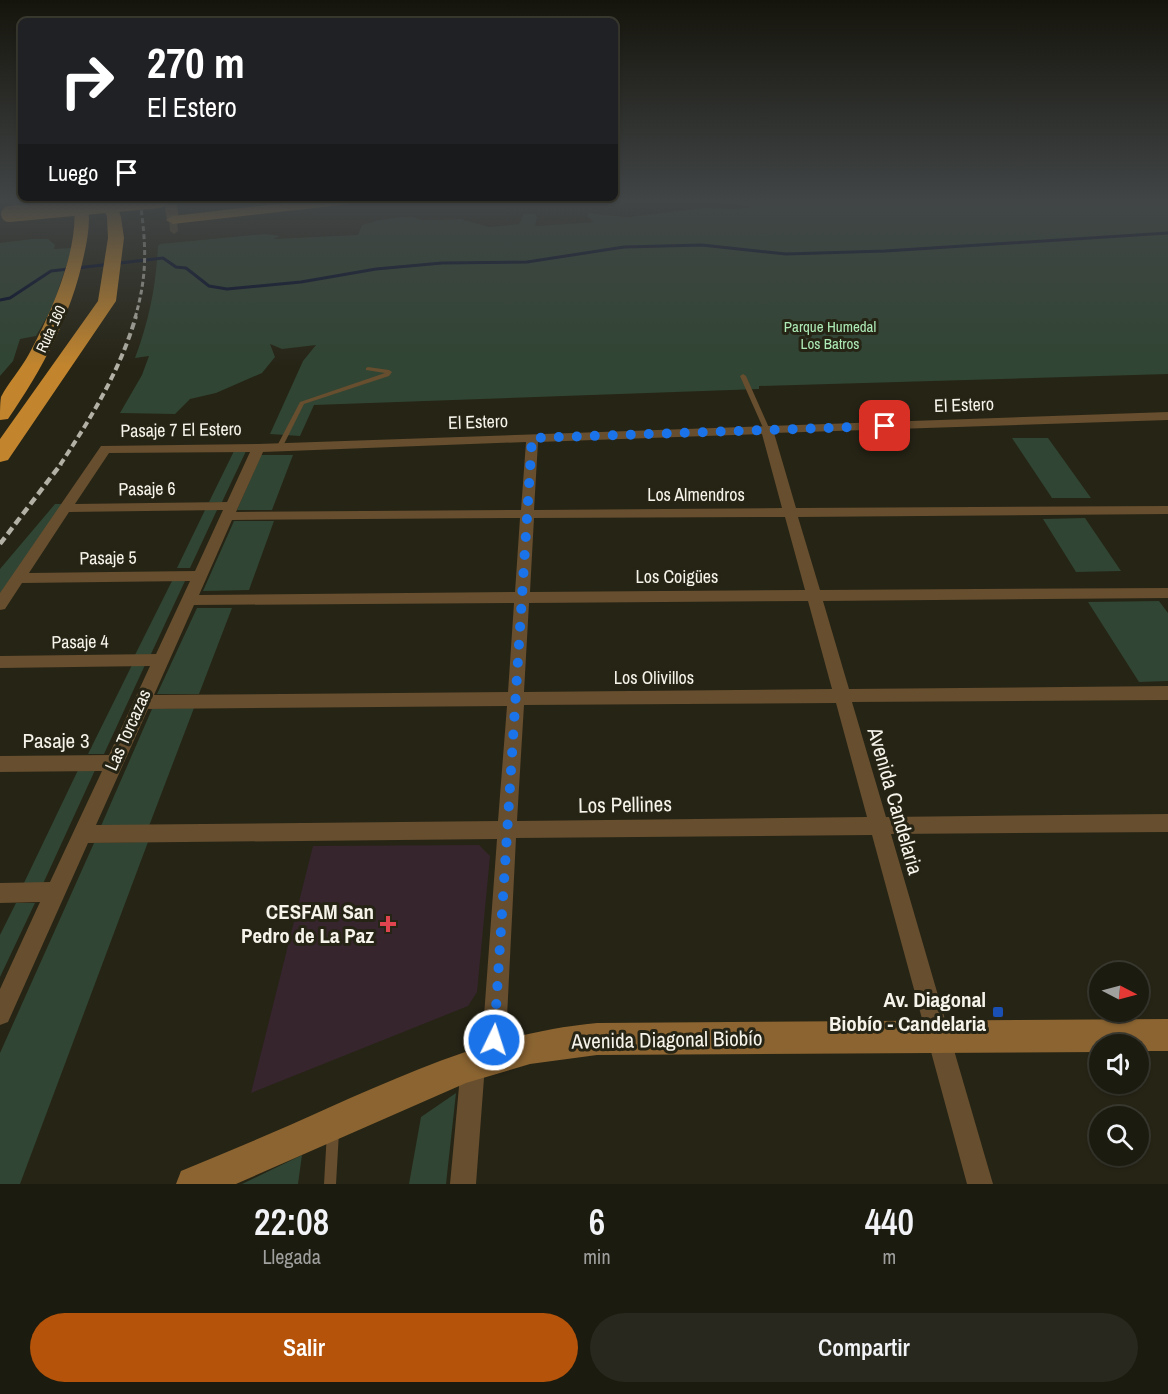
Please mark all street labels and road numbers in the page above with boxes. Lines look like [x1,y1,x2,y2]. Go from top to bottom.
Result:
street label: Ruta 160 [30,302,71,356]
street label: El Estero [934,391,994,418]
street label: El Estero [448,408,508,435]
street label: Pasaje 7 El Estero [120,416,242,443]
street label: Pasaje 6 [118,476,176,501]
street label: Los Almendros [647,482,745,507]
street label: Pasaje 5 [79,545,137,570]
street label: Los Coigües [636,564,718,589]
street label: Pasaje 4 [51,629,109,654]
street label: Los Olivillos [614,665,694,690]
street label: Las Torcazas [98,685,157,774]
street label: Avenida Candelaria [860,723,930,878]
street label: Pasaje 3 [22,726,90,755]
street label: Los Pellines [578,789,672,820]
street label: Avenida Diagonal Biobío [570,1023,763,1056]

